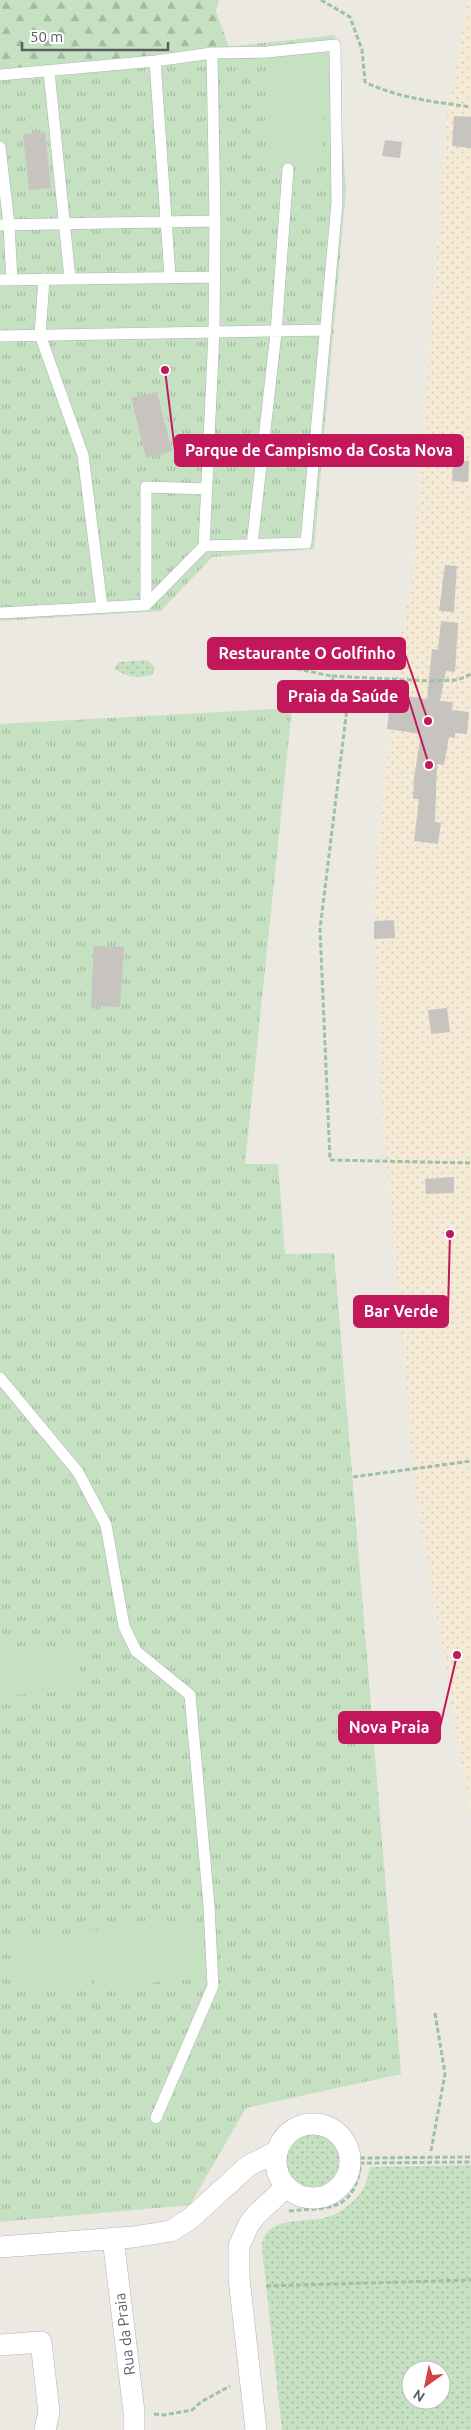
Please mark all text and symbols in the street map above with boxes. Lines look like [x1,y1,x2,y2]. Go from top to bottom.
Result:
scale bar [22,20,169,52]
text: 50 m [30,28,63,45]
callout: Parque de Campismo da Costa Nova [175,435,463,466]
text: Parque de Campismo da Costa Nova [185,441,453,459]
callout: Restaurante O Golfinho [208,638,405,669]
text: Restaurante O Golfinho [218,644,396,662]
callout: Praia da Saúde [278,681,408,712]
text: Praia da Saúde [288,687,398,705]
callout: Bar Verde [354,1296,448,1327]
text: Bar Verde [364,1302,438,1320]
callout: Nova Praia [339,1712,440,1743]
text: Nova Praia [349,1718,429,1736]
street label: Rua da Praia [111,2292,138,2376]
north arrow [401,2360,451,2410]
text: N [410,2386,428,2405]

